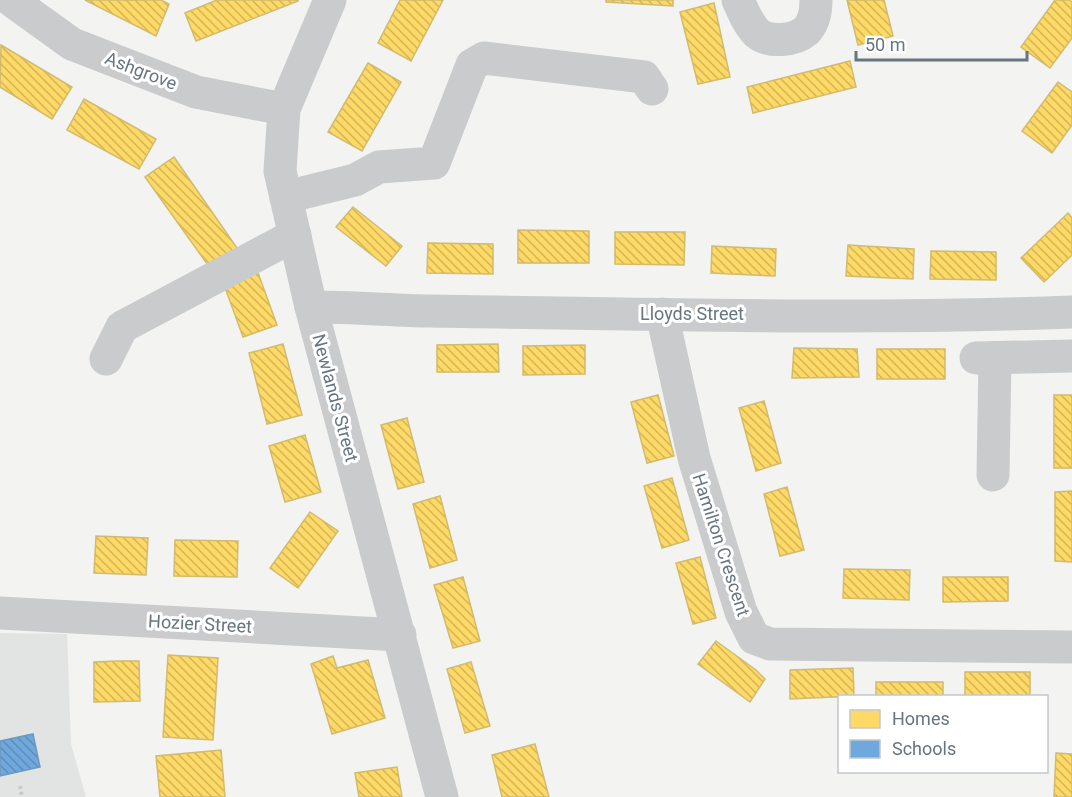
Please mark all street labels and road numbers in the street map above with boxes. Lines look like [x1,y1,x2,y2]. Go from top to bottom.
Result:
street label: Ashgrove [102,47,180,94]
street label: Lloyds Street [640,303,744,324]
street label: Newlands Street [308,332,363,464]
street label: Hamilton Crescent [688,471,754,619]
street label: Hozier Street [148,610,253,637]

